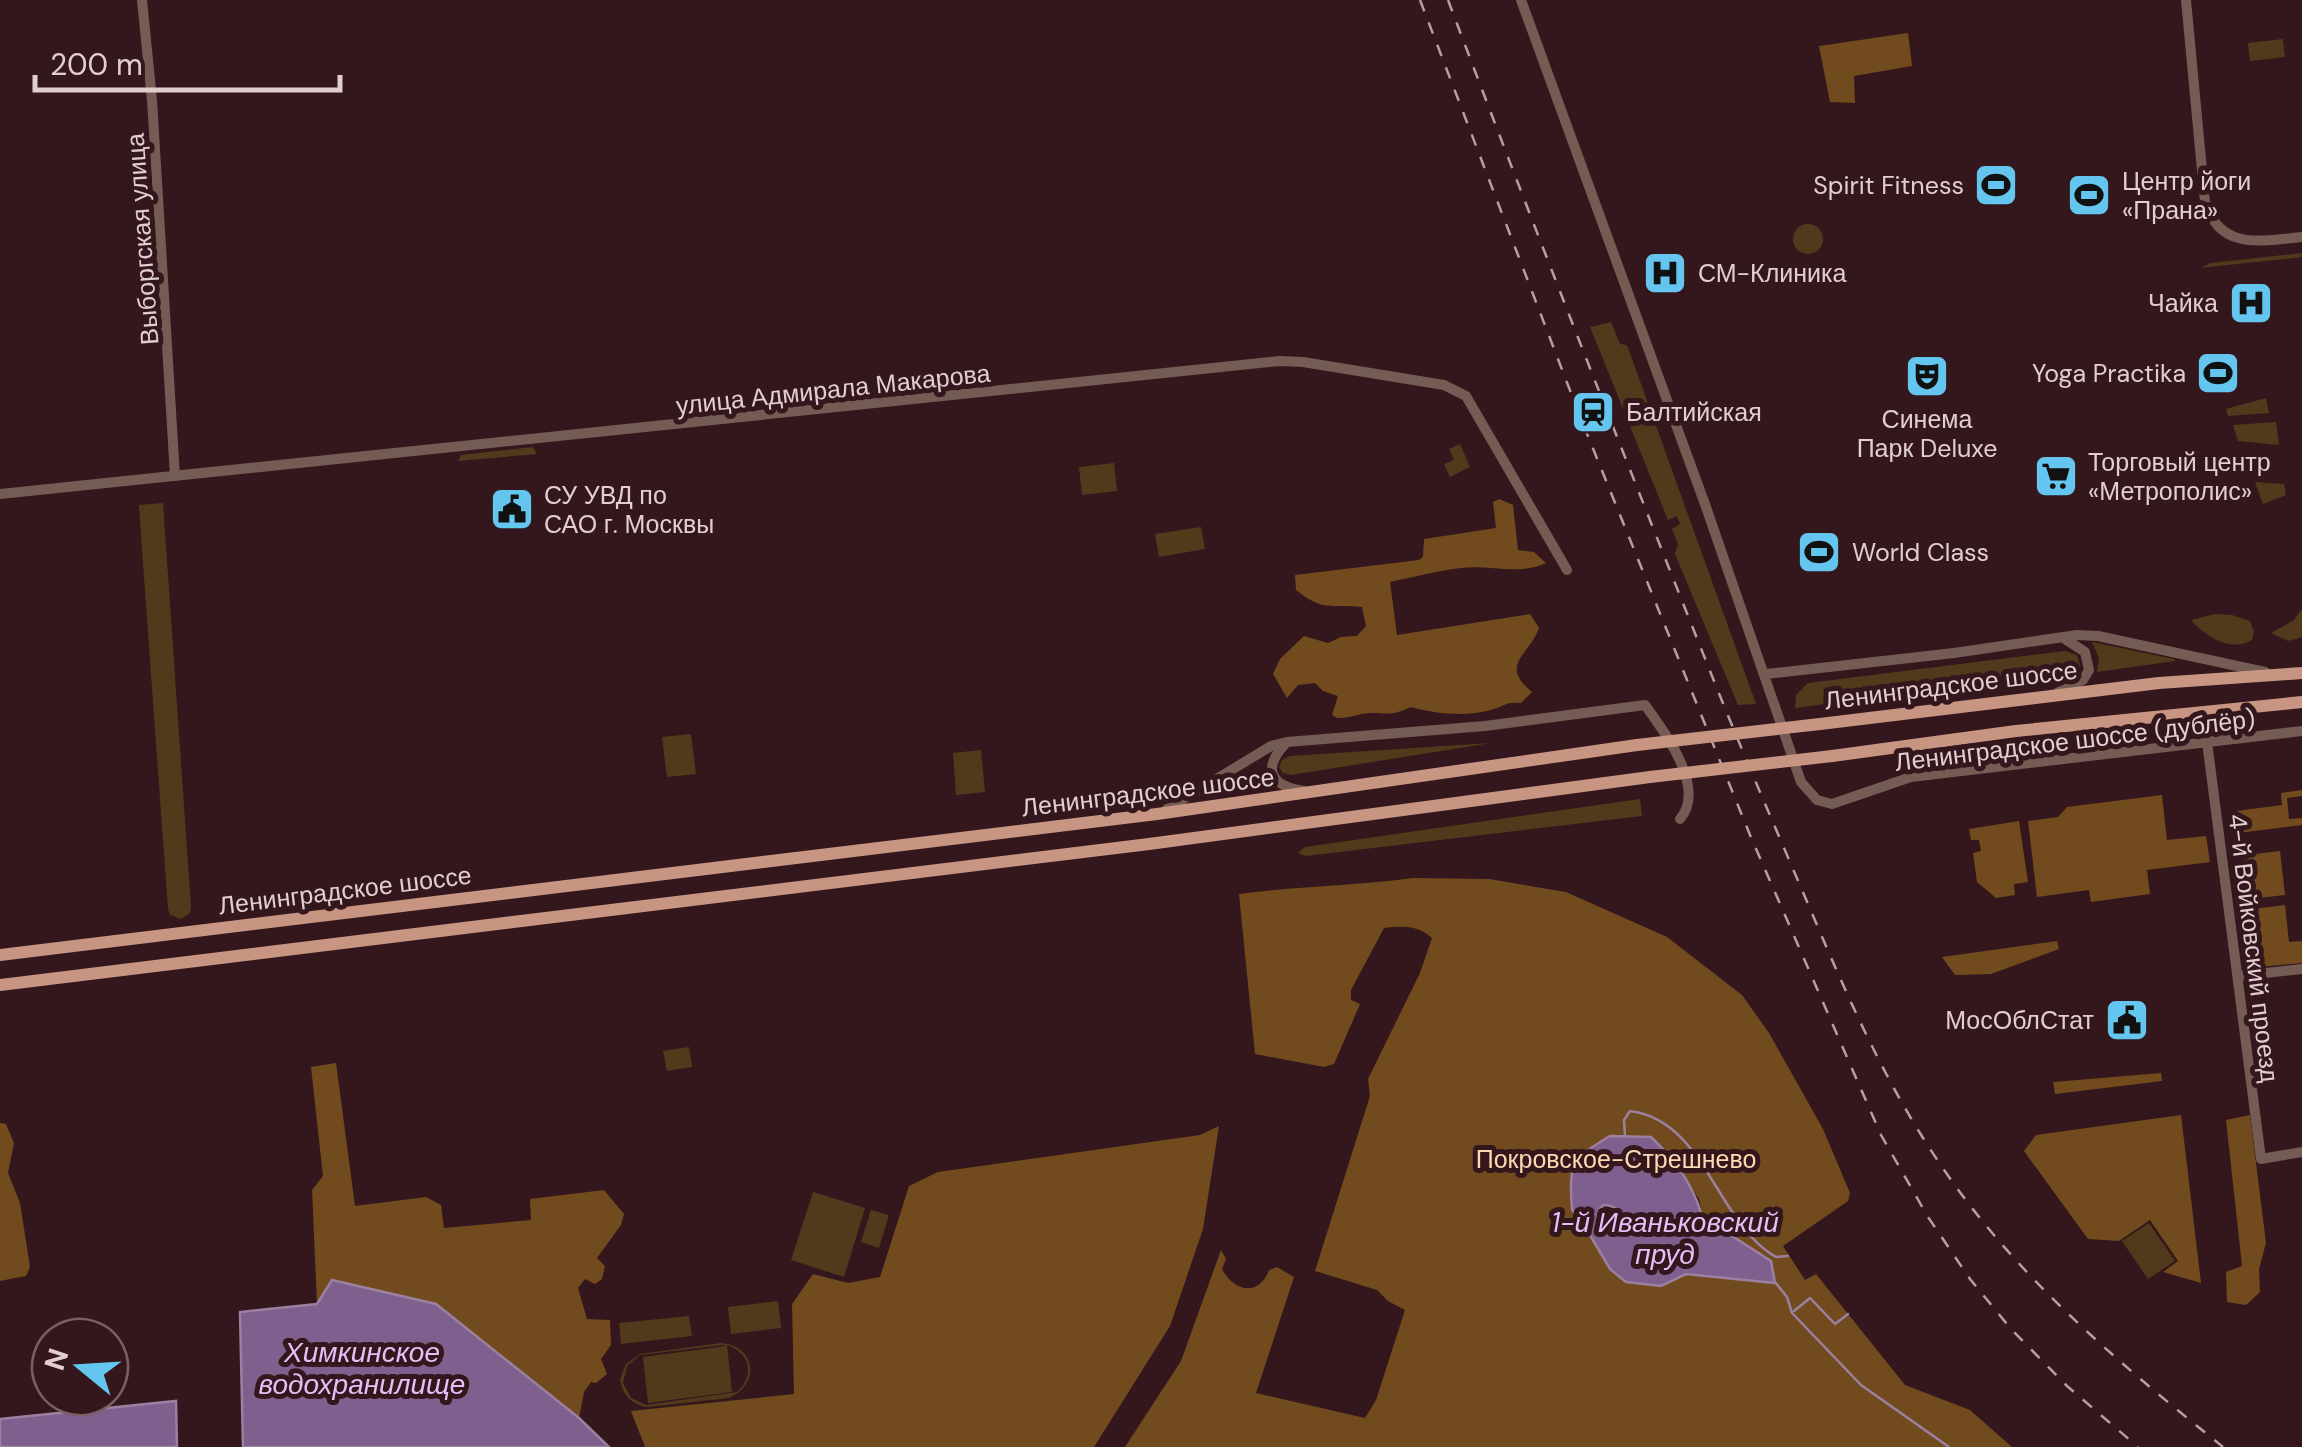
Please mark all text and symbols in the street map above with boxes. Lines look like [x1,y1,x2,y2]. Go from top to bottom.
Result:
scale bar [35,30,340,92]
text: 200 m [50,45,143,84]
street label: Выборгская улица [119,132,166,346]
sports icon: Spirit Fitness [1973,162,2019,208]
place label: Центр йоги «Прана» [2122,165,2251,227]
place label: Spirit Fitness [1813,169,1964,202]
sports icon: Центр йоги «Прана» [2066,172,2112,218]
hospital icon: СМ-Клиника [1642,250,1688,296]
place label: СМ-Клиника [1698,257,1846,290]
hospital icon: Чайка [2228,280,2274,326]
place label: Чайка [2148,287,2218,320]
sports icon: Yoga Practika [2195,350,2241,396]
theatre icon: Синема Парк Deluxe [1904,353,1950,399]
street label: улица Адмирала Макарова [674,357,992,422]
place label: Yoga Practika [2032,357,2186,390]
station icon: Балтийская [1570,389,1616,435]
place label: Балтийская [1626,396,1762,429]
place label: Синема Парк Deluxe [1857,403,1997,465]
place label: Торговый центр «Метрополис» [2088,446,2271,508]
supermarket icon: Торговый центр «Метрополис» [2033,453,2079,499]
place label: СУ УВД по САО г. Москвы [544,479,714,541]
public building icon: СУ УВД по САО г. Москвы [489,486,535,532]
sports icon: World Class [1796,529,1842,575]
place label: World Class [1852,536,1989,569]
street label: Ленинградское шоссе [1823,654,2079,717]
street label: Ленинградское шоссе (дублёр) [1893,702,2257,779]
street label: Ленинградское шоссе [1020,761,1276,824]
street label: 4-й Войковский проезд [2221,812,2286,1085]
street label: Ленинградское шоссе [217,859,473,922]
public building icon: МосОблСтат [2104,997,2150,1043]
place label: МосОблСтат [1945,1004,2095,1037]
park label: Покровское-Стрешнево [1476,1143,1756,1176]
water label: 1-й Иваньковский пруд [1551,1204,1779,1273]
north arrow [30,1317,130,1417]
water label: Химкинское водохранилище [259,1334,465,1403]
text: N [36,1344,77,1375]

